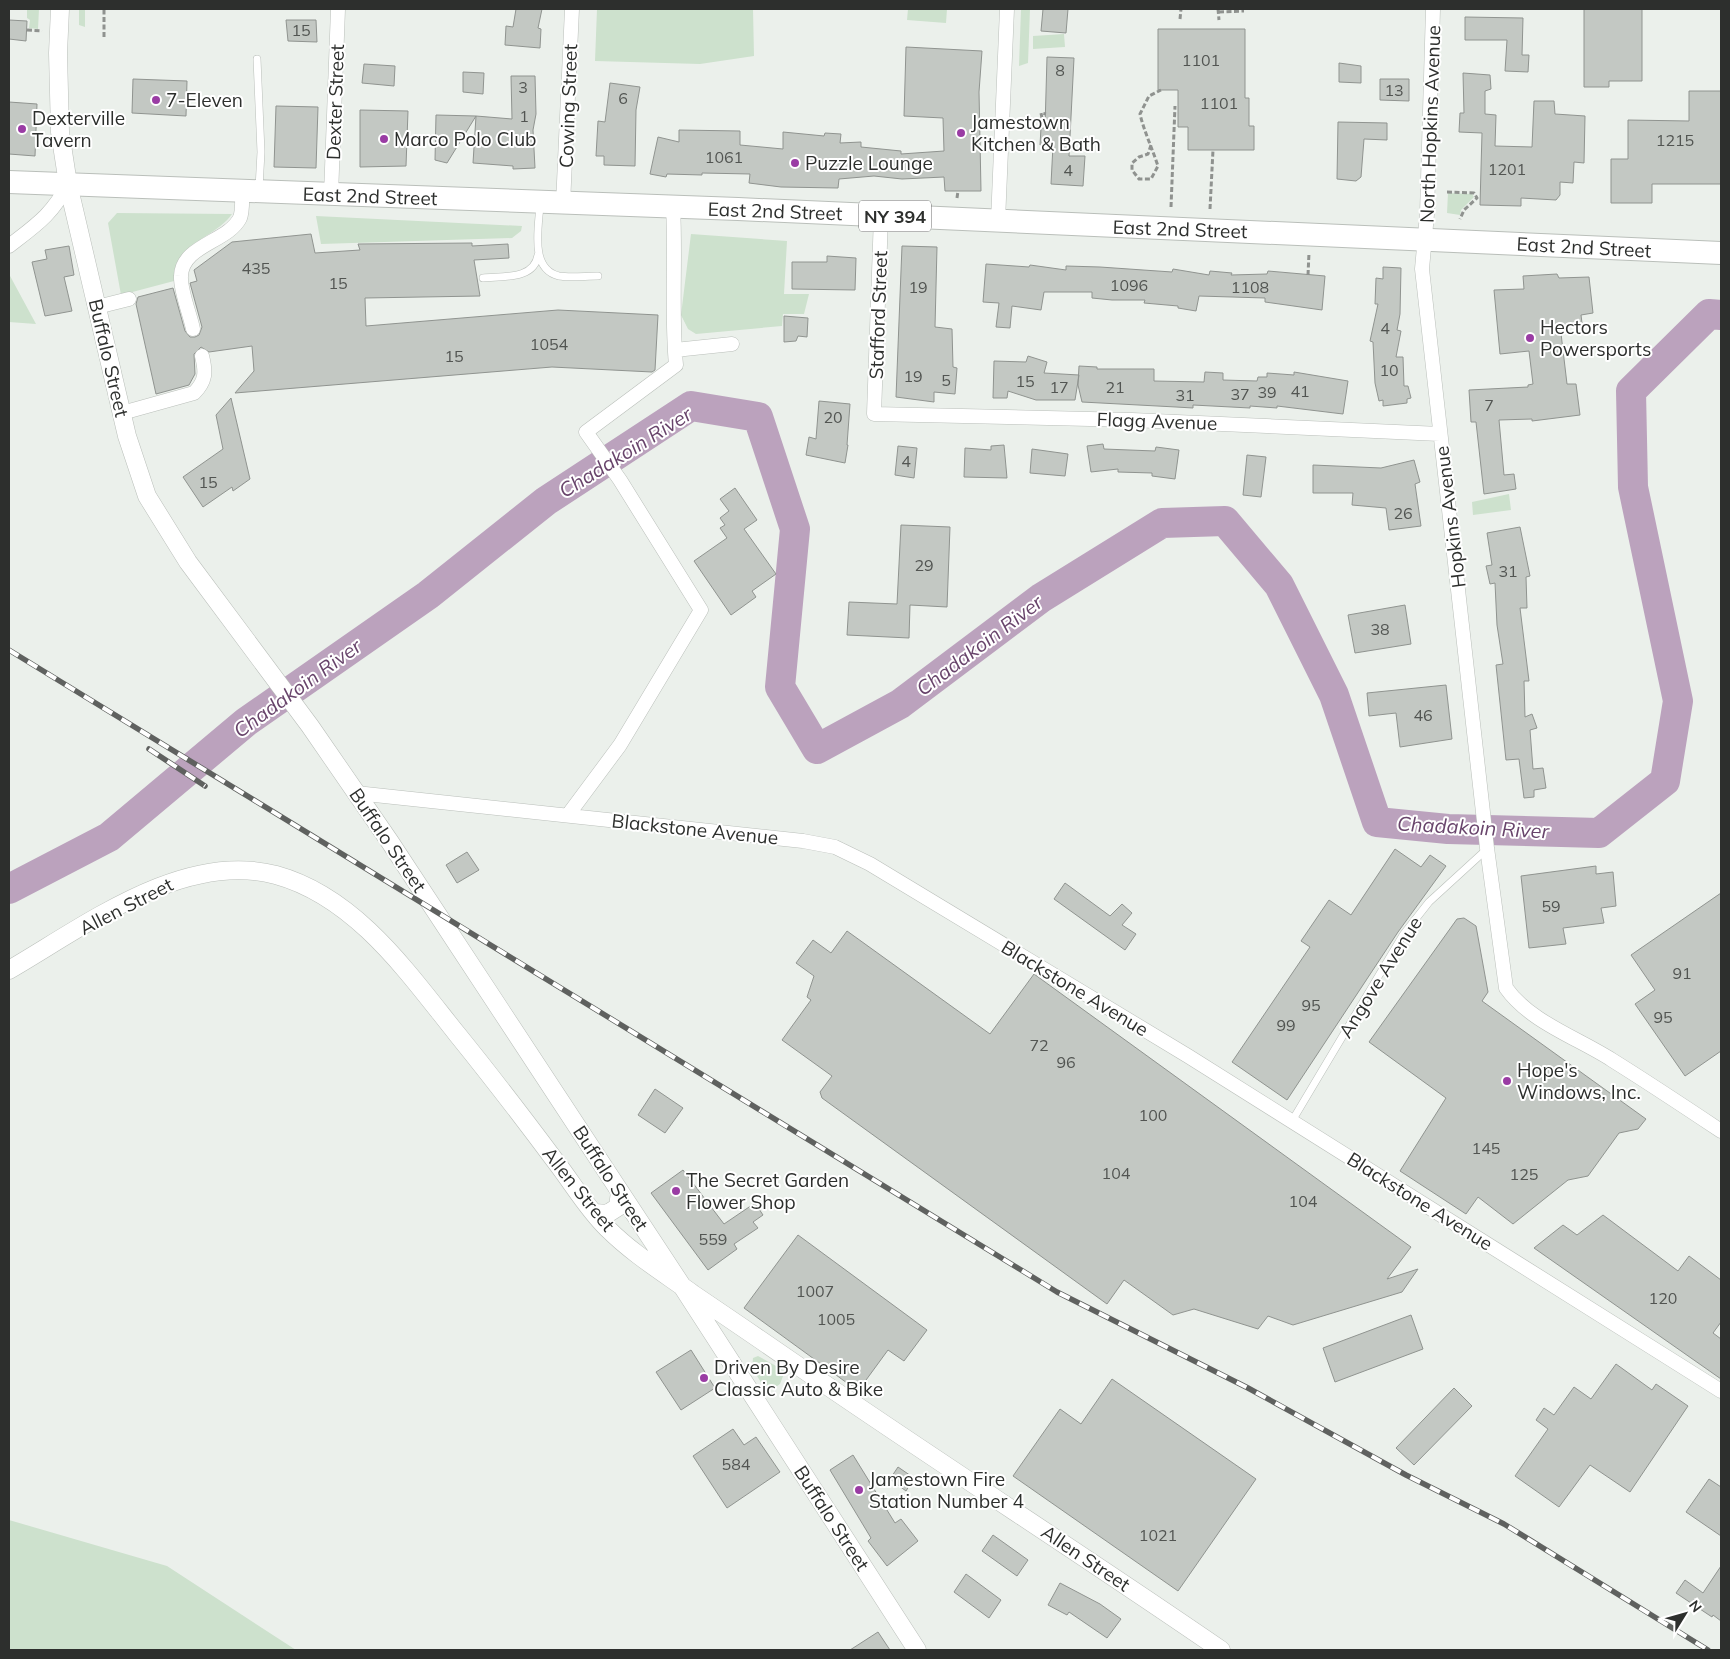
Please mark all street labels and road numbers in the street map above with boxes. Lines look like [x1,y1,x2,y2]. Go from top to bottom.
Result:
street label: North Hopkins Avenue [1415,25,1445,223]
street label: Dexter Street [321,43,349,160]
street label: Cowing Street [554,43,582,168]
street label: East 2nd Street [302,182,438,210]
street label: East 2nd Street [707,197,843,225]
road number: NY 394 [859,200,931,232]
street label: East 2nd Street [1112,215,1248,243]
street label: East 2nd Street [1516,231,1652,263]
street label: Stafford Street [864,250,892,380]
street label: Buffalo Street [84,297,134,420]
street label: Flagg Avenue [1096,407,1218,435]
street label: Hopkins Avenue [1429,445,1471,589]
street label: Buffalo Street [344,783,432,897]
street label: Blackstone Avenue [611,808,779,850]
street label: Allen Street [75,872,177,940]
street label: Angove Avenue [1333,912,1427,1042]
street label: Blackstone Avenue [997,935,1153,1041]
street label: Buffalo Street [568,1121,654,1235]
street label: Allen Street [538,1142,621,1236]
street label: Blackstone Avenue [1343,1147,1497,1255]
street label: Buffalo Street [789,1461,875,1575]
street label: Allen Street [1037,1520,1135,1597]

